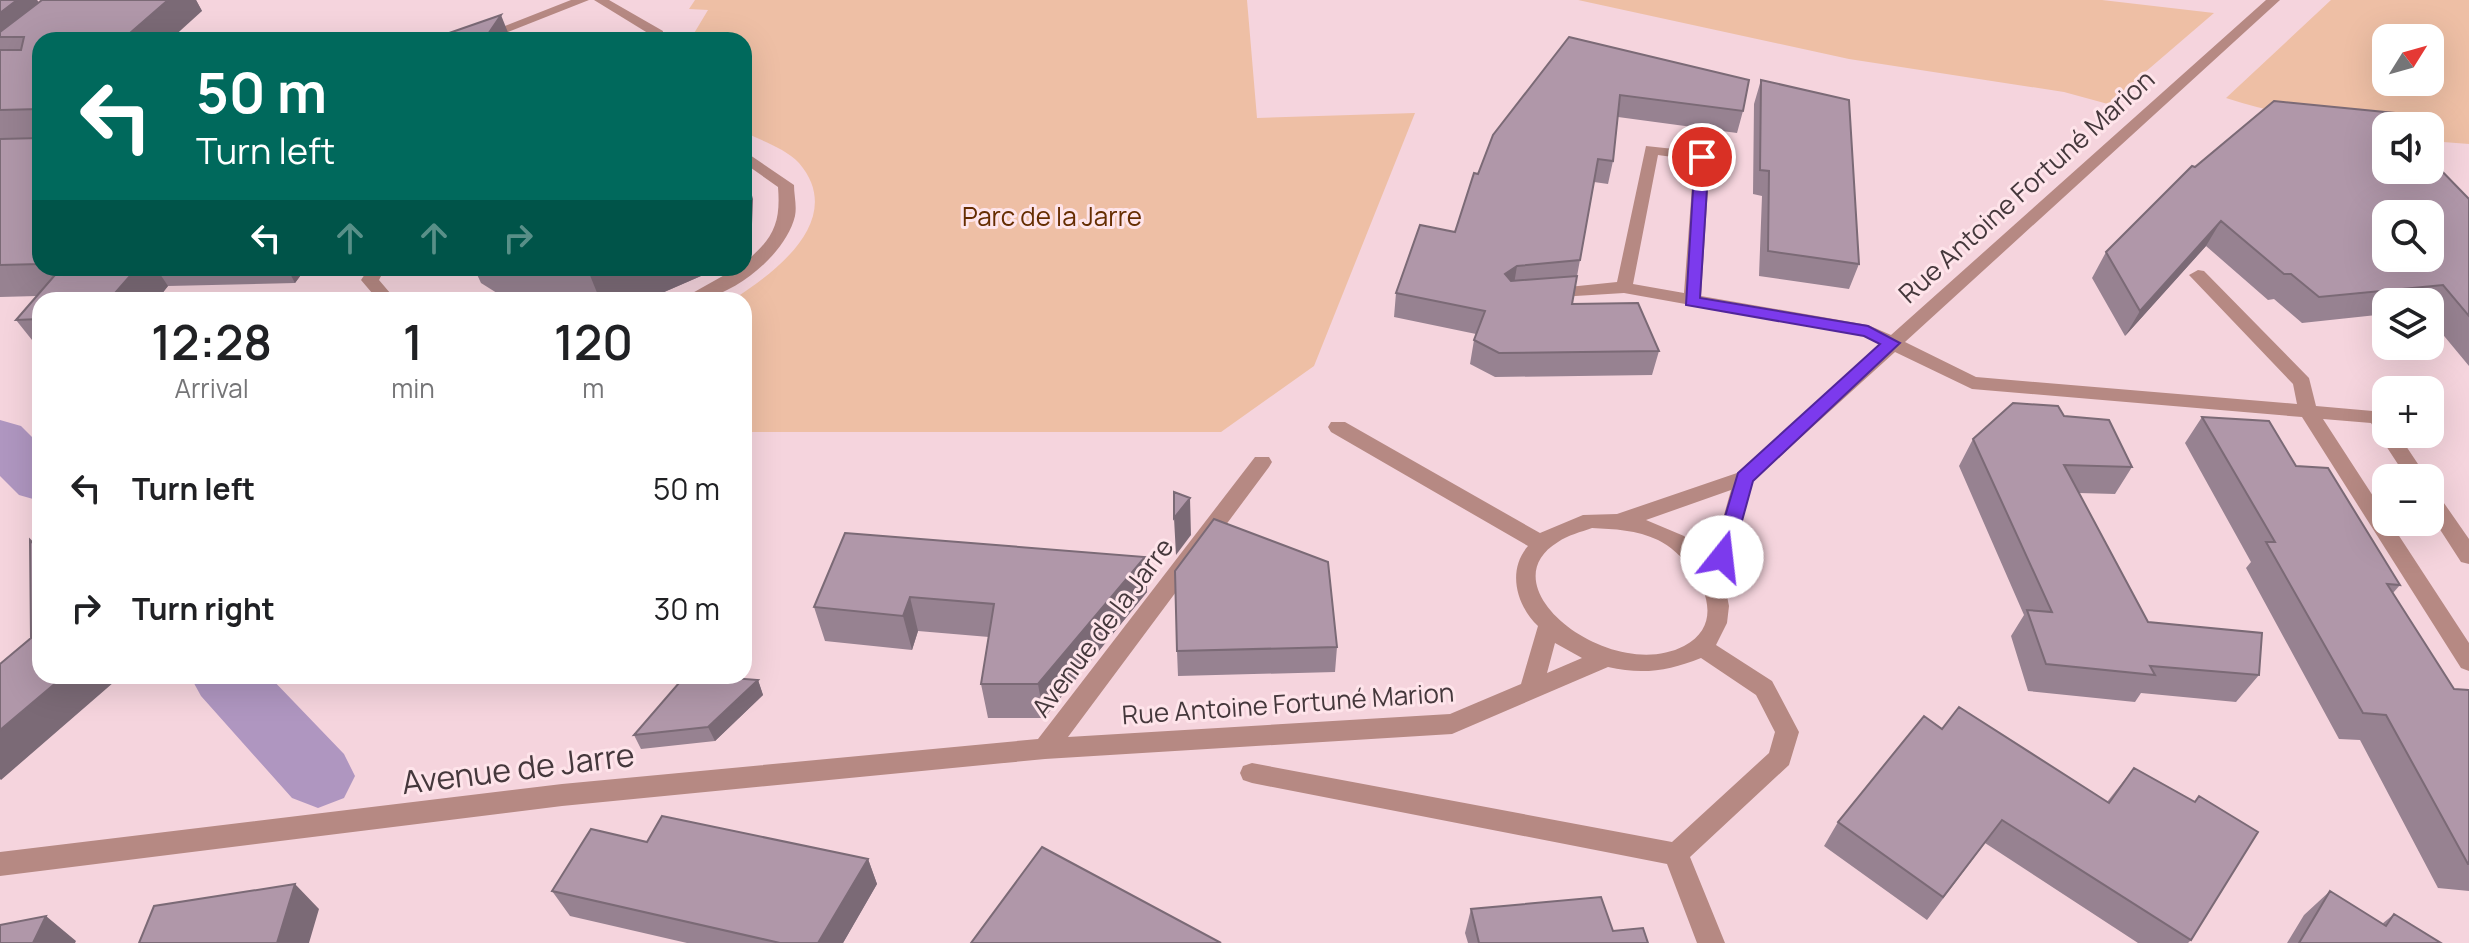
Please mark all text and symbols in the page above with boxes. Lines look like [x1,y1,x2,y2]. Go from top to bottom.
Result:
north arrow [2372,24,2444,96]
map controls [2372,24,2444,536]
text: 50 m [196,53,327,130]
street label: Rue Antoine Fortuné Marion [1890,61,2162,311]
icon: left [64,64,168,168]
button: sound [2372,112,2444,184]
pin [1668,123,1736,191]
text: Turn left [196,126,335,175]
icon: arrive [1680,135,1724,179]
park label: Parc de la Jarre [962,198,1142,234]
button: search [2372,200,2444,272]
icon: left [244,216,288,260]
icon: ahead [328,216,372,260]
icon: ahead [412,216,456,260]
icon: right [496,216,540,260]
button: layers [2372,288,2444,360]
text: 12:28 [151,309,272,374]
text: 1 [403,309,423,374]
text: 120 [554,309,633,374]
text: Arrival [174,370,249,406]
text: min [391,370,435,406]
text: m [582,370,604,406]
button: + [2372,376,2444,448]
button: − [2372,464,2444,536]
icon: left [64,466,108,510]
text: Turn left [132,468,255,509]
text: 50 m [653,468,720,509]
position arrow [1680,515,1764,599]
street label: Avenue de la Jarre [1023,530,1181,724]
icon: right [64,586,108,630]
text: Turn right [132,588,275,629]
text: 30 m [654,588,720,629]
street label: Rue Antoine Fortuné Marion [1121,673,1455,733]
street label: Avenue de Jarre [399,732,637,804]

